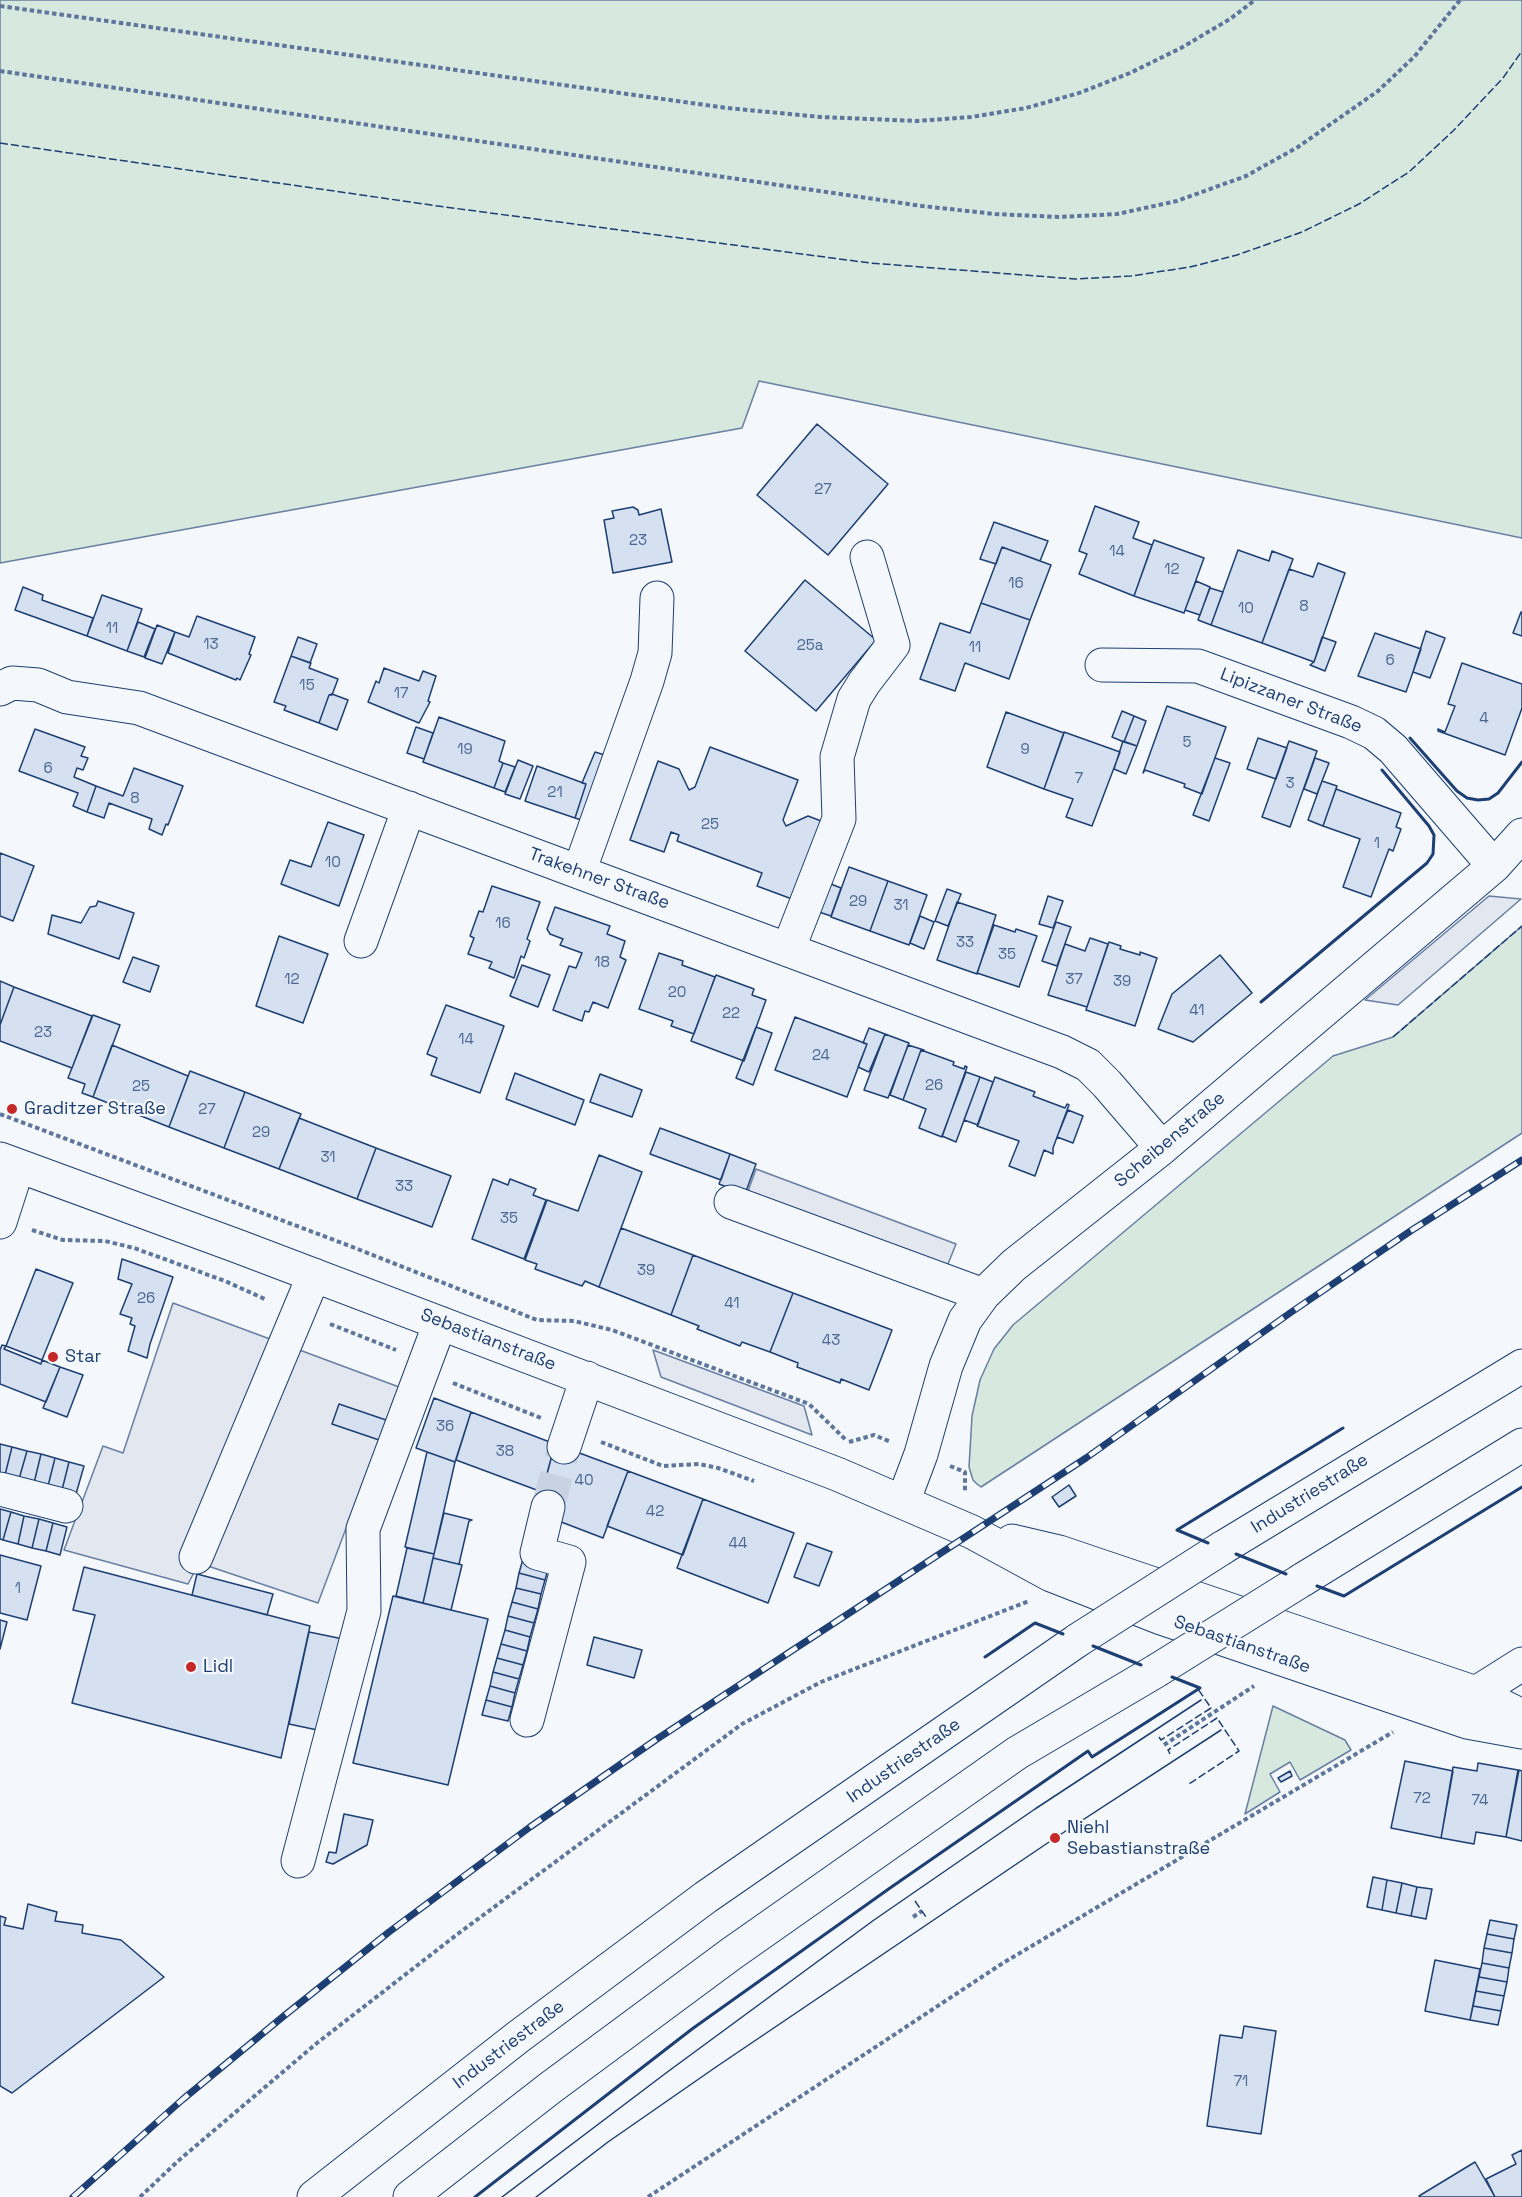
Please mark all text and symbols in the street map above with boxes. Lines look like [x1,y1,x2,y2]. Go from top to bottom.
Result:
house number: 27 [814,481,832,499]
house number: 23 [629,532,647,550]
house number: 14 [1109,543,1125,561]
house number: 12 [1164,561,1180,579]
house number: 16 [1008,575,1024,593]
house number: 8 [1299,598,1309,616]
house number: 10 [1238,600,1254,618]
house number: 11 [106,620,118,638]
house number: 13 [203,636,219,654]
house number: 25a [797,637,823,655]
house number: 11 [969,639,981,657]
house number: 6 [1385,652,1395,670]
street label: Lipizzaner Straße [1217,664,1365,738]
house number: 15 [299,677,315,695]
house number: 17 [394,685,408,703]
house number: 4 [1479,710,1489,728]
house number: 5 [1183,734,1191,752]
house number: 19 [457,741,473,759]
house number: 9 [1020,741,1030,759]
house number: 6 [43,760,53,778]
house number: 7 [1075,770,1083,788]
house number: 3 [1285,775,1295,793]
house number: 21 [547,784,563,802]
house number: 8 [130,790,140,808]
house number: 25 [701,816,719,834]
house number: 1 [1374,835,1380,853]
street label: Trakehner Straße [526,844,672,914]
house number: 10 [325,854,341,872]
house number: 29 [849,893,867,911]
house number: 31 [893,897,909,915]
house number: 16 [495,915,511,933]
house number: 33 [956,934,974,952]
house number: 35 [998,946,1016,964]
house number: 18 [594,954,610,972]
house number: 12 [284,971,300,989]
house number: 37 [1065,971,1083,989]
house number: 39 [1113,973,1131,991]
house number: 20 [668,984,686,1002]
house number: 41 [1189,1002,1205,1020]
house number: 22 [722,1005,740,1023]
house number: 23 [34,1024,52,1042]
house number: 14 [458,1031,474,1049]
house number: 24 [812,1047,830,1065]
house number: 26 [925,1077,943,1095]
house number: 25 [132,1078,150,1096]
street label: Scheibenstraße [1110,1088,1230,1192]
place label: Graditzer Straße [24,1098,166,1120]
house number: 27 [198,1101,216,1119]
marker: Graditzer Straße [5,1102,19,1116]
house number: 29 [252,1124,270,1142]
house number: 31 [320,1149,336,1167]
house number: 33 [395,1178,413,1196]
house number: 35 [500,1210,518,1228]
house number: 39 [637,1262,655,1280]
house number: 26 [137,1290,155,1308]
house number: 41 [724,1295,740,1313]
street label: Sebastianstraße [417,1304,559,1376]
house number: 43 [822,1332,840,1350]
place label: Star [65,1346,101,1368]
marker: Star [46,1350,60,1364]
house number: 36 [436,1418,454,1436]
house number: 38 [496,1443,514,1461]
street label: Industriestraße [1248,1449,1372,1539]
house number: 40 [575,1472,593,1490]
house number: 42 [646,1503,664,1521]
house number: 44 [729,1535,747,1553]
house number: 1 [15,1580,21,1598]
street label: Sebastianstraße [1171,1611,1313,1679]
place label: Lidl [203,1656,233,1678]
marker: Lidl [184,1660,198,1674]
street label: Industriestraße [843,1714,965,1808]
house number: 72 [1413,1790,1431,1808]
house number: 74 [1472,1792,1488,1810]
place label: Niehl Sebastianstraße [1067,1817,1210,1860]
marker: Niehl Sebastianstraße [1048,1831,1062,1845]
street label: Industriestraße [449,1996,569,2094]
house number: 71 [1234,2073,1248,2091]

